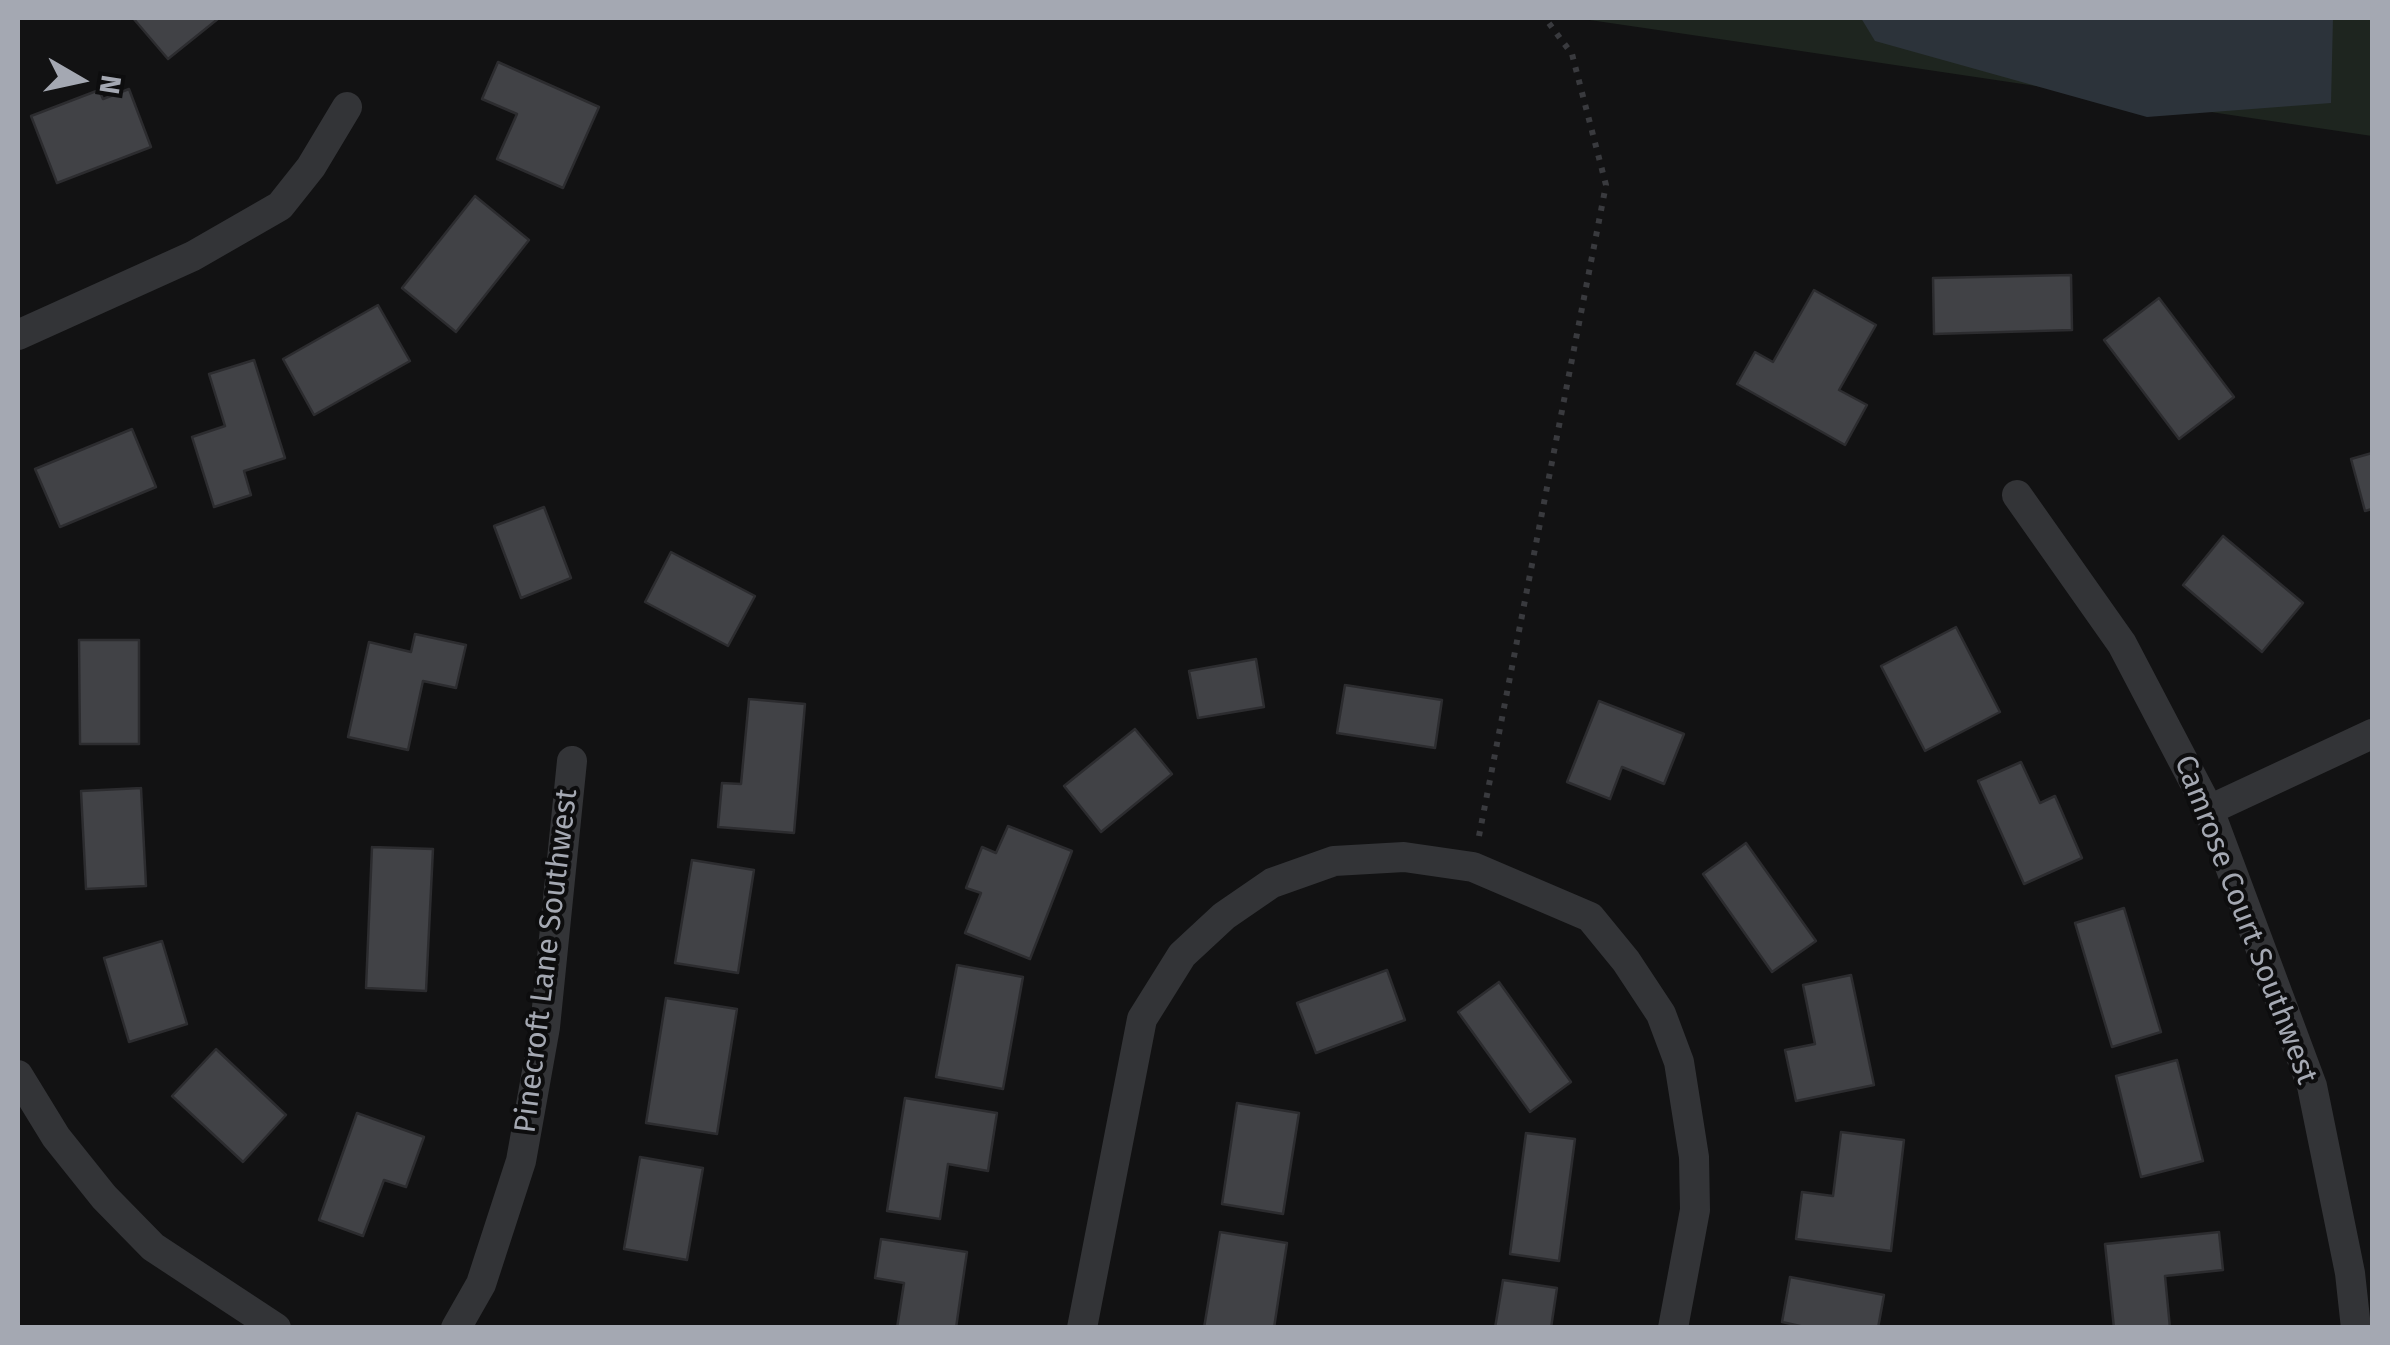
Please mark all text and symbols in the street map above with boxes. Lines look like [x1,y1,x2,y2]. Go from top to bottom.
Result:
north arrow [30,30,130,130]
text: N [92,73,128,97]
street label: Camrose Court Southwest [2166,751,2324,1089]
street label: Pinecroft Lane Southwest [508,787,586,1135]

